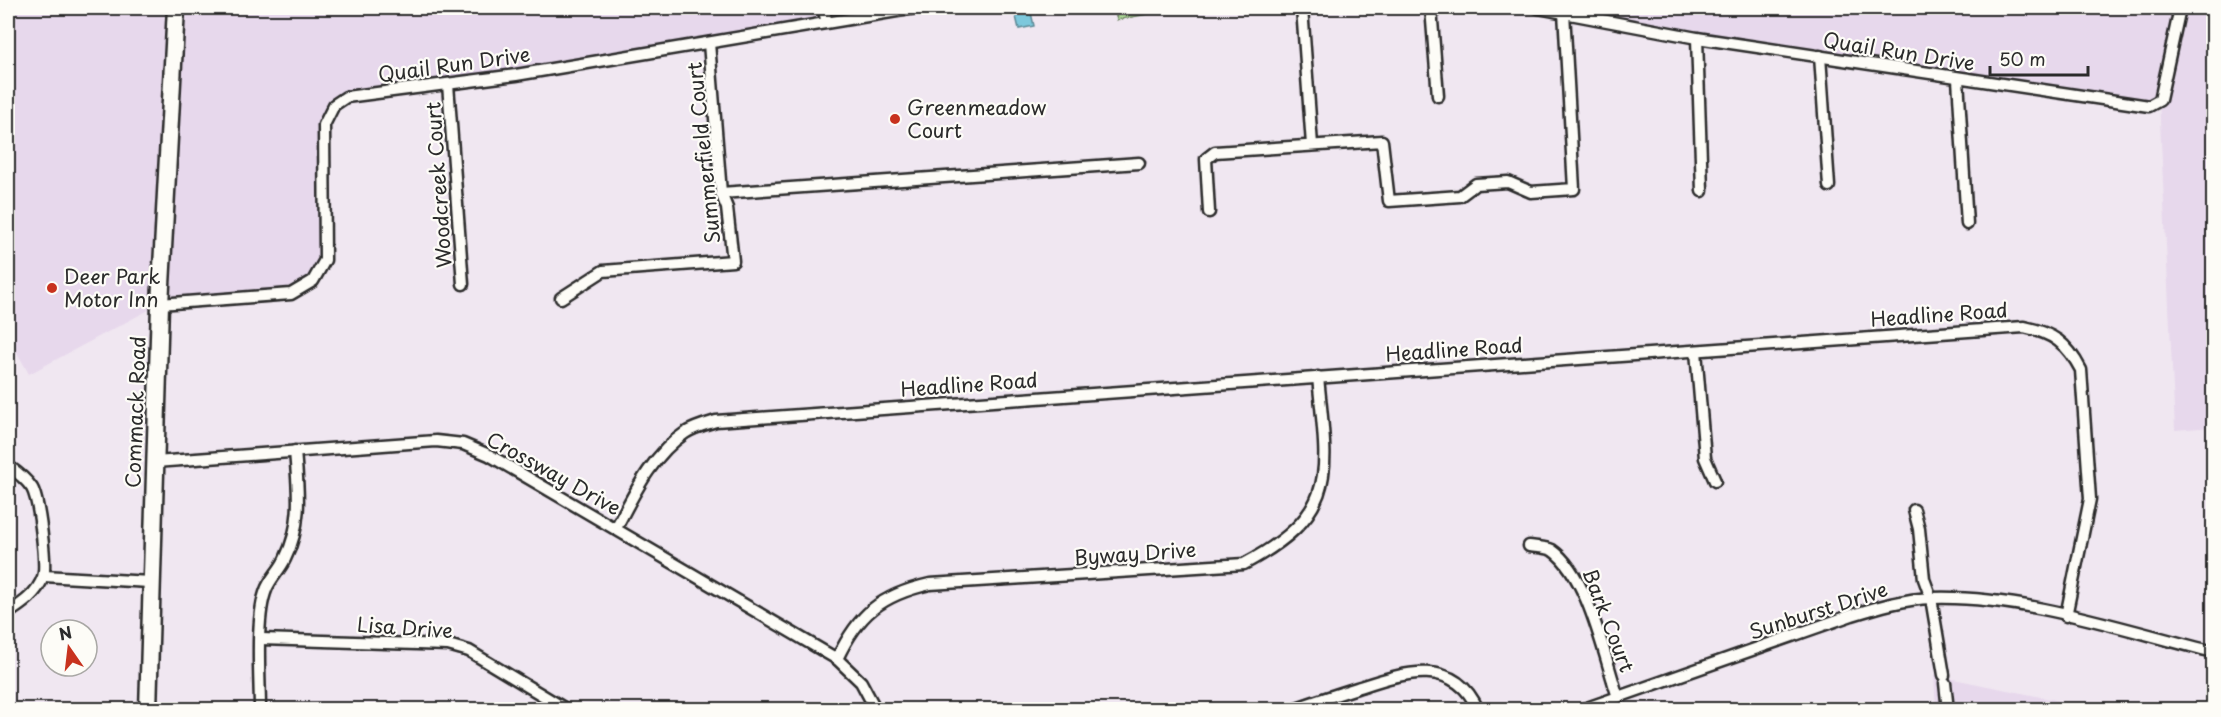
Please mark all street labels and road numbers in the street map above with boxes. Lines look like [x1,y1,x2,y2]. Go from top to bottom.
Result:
street label: Quail Run Drive [1821,24,1977,78]
street label: Quail Run Drive [376,38,532,90]
street label: Summerfield Court [679,61,727,245]
street label: Woodcreek Court [417,101,459,269]
street label: Headline Road [1869,294,2009,334]
street label: Headline Road [1384,329,1524,369]
street label: Commack Road [117,335,153,489]
street label: Headline Road [899,364,1039,404]
street label: Crossway Drive [481,424,627,522]
street label: Byway Drive [1073,534,1197,572]
street label: Bark Court [1575,564,1643,676]
street label: Sunburst Drive [1745,573,1891,647]
street label: Lisa Drive [356,609,454,645]

